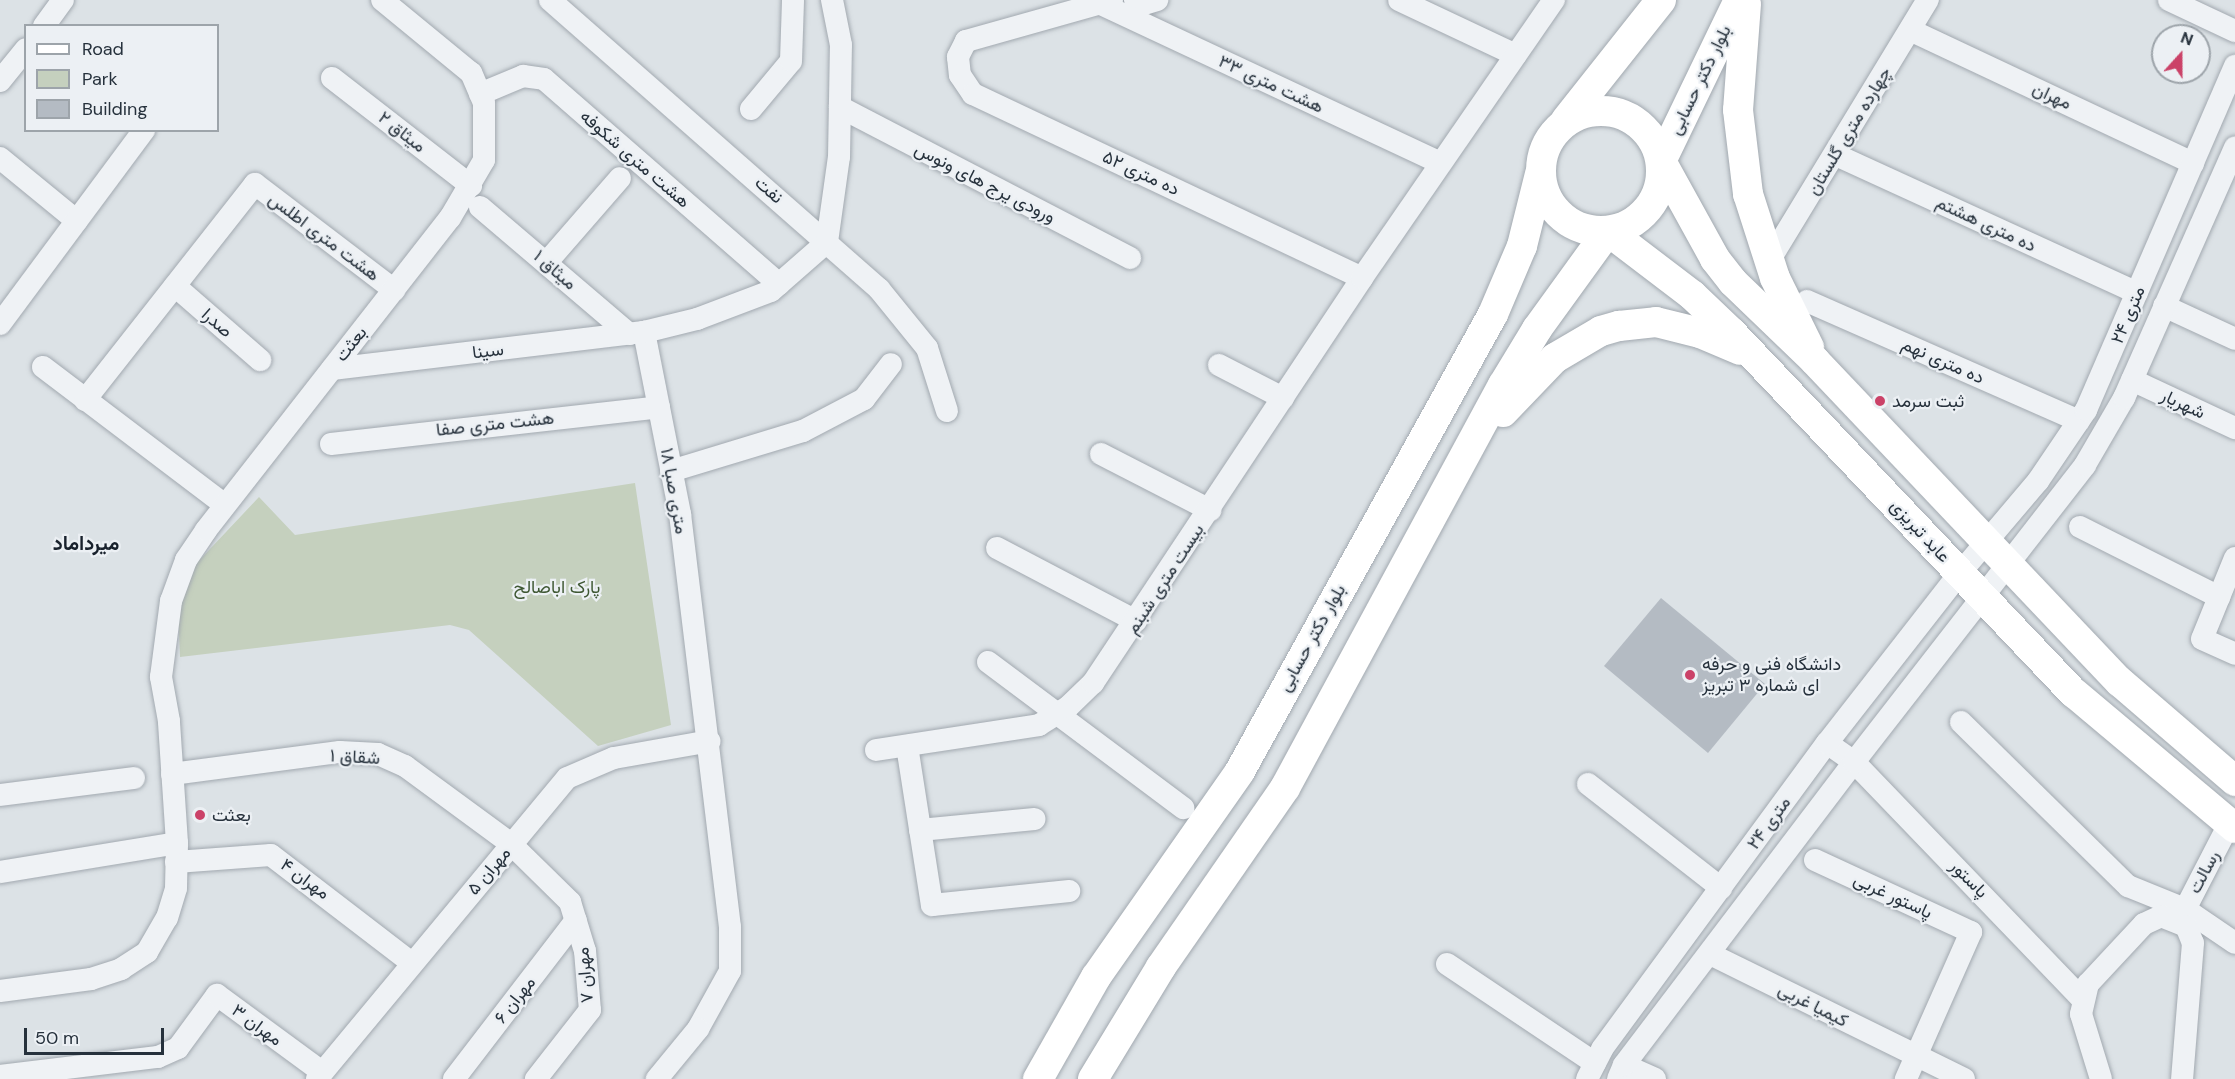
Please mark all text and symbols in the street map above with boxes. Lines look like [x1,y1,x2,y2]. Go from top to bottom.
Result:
street label: بلوار دکتر حسابی [1664,22,1736,138]
legend [24,24,219,132]
north arrow [2151,24,2211,84]
text: N [2178,27,2196,50]
text: Road [82,37,124,61]
street label: هشت متری ۳۳ [1215,50,1327,118]
street label: چهارده متری گلستان [1802,63,1896,199]
text: Park [82,67,118,91]
street label: مهران [2029,78,2075,114]
text: Building [82,97,147,121]
street label: هشت متری شکوفه [576,105,694,213]
street label: میثاق ۲ [374,107,430,157]
street label: ورودی یرج های ونوس [911,138,1059,228]
street label: ده متری ۵۲ [1099,146,1183,200]
street label: نفت [750,172,788,208]
street label: هشت متری اطلس [264,188,384,286]
street label: ده متری هشتم [1933,191,2039,257]
street label: میثاق ۱ [529,245,581,295]
street label: ۲۴ متری [2106,283,2150,347]
street label: صدرا [197,304,237,342]
street label: بعثت [331,322,371,366]
street label: ده متری نهم [1899,333,1987,389]
street label: سینا [471,338,505,364]
street label: شهریار [2157,384,2209,424]
place label: ثبت سرمد [1892,390,1964,412]
marker: ثبت سرمد [1873,394,1887,408]
street label: هشت متری صفا [435,407,555,441]
street label: متری صبا ۱۸ [656,446,692,536]
street label: عابد تبریزی [1885,495,1955,567]
street label: بیست متری شبنم [1121,520,1209,638]
district label: میرداماد [53,531,119,555]
park label: پارک اباصالح [514,576,600,598]
street label: بلوار دکتر حسابی [1274,581,1350,695]
place label: دانشگاه فنی و حرفه ای شماره ۳ تبریز [1702,654,1841,696]
marker: دانشگاه فنی و حرفه ای شماره ۳ تبریز [1683,668,1697,682]
street label: شقاق ۱ [329,745,381,769]
street label: ۲۴ متری [1743,792,1795,854]
place label: بعثت [212,804,251,826]
marker: بعثت [193,808,207,822]
street label: مهران ۵ [463,843,515,899]
street label: رسالت [2184,847,2224,897]
street label: مهران ۴ [276,854,334,904]
street label: پاستور [1945,855,1993,903]
street label: پاستور غربی [1850,868,1936,924]
street label: مهران ۷ [572,946,598,1004]
street label: مهران ۶ [490,972,540,1028]
street label: کیمیا غربی [1774,978,1852,1032]
street label: مهران ۳ [227,999,287,1051]
scale bar [27,1016,166,1054]
text: 50 m [35,1026,79,1050]

